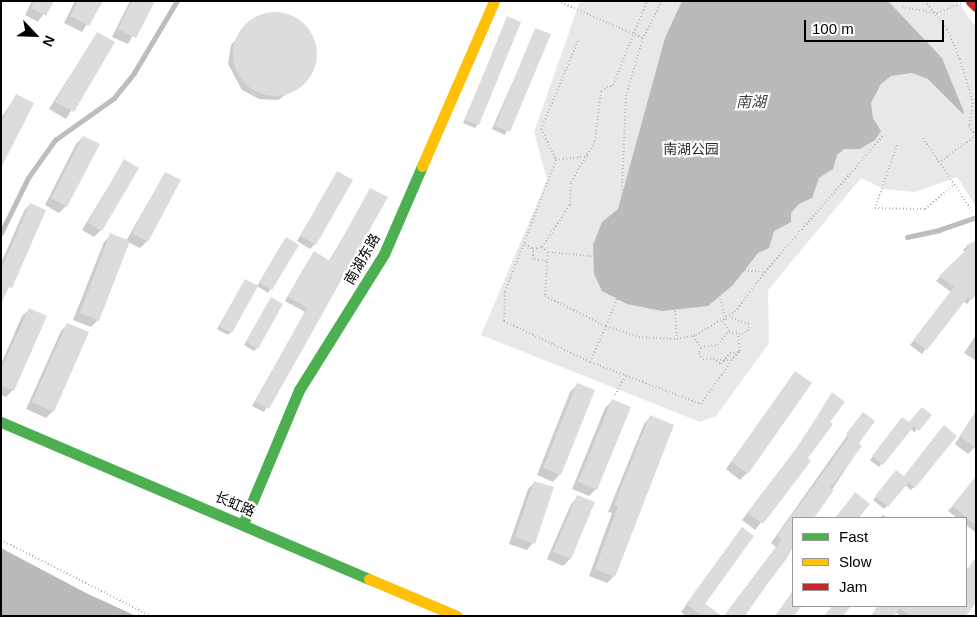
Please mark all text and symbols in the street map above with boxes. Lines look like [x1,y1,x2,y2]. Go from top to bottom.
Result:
north arrow [10,10,60,60]
scale bar [807,10,947,42]
text: 100 m [812,20,854,37]
text: N [39,33,58,49]
water label: 南湖 [736,93,766,111]
park label: 南湖公园 [663,141,719,157]
street label: 南湖东路 [341,231,383,287]
street label: 长虹路 [212,488,258,520]
legend [792,517,967,607]
text: Fast [839,528,868,545]
text: Slow [839,553,872,570]
text: Jam [839,578,867,595]

